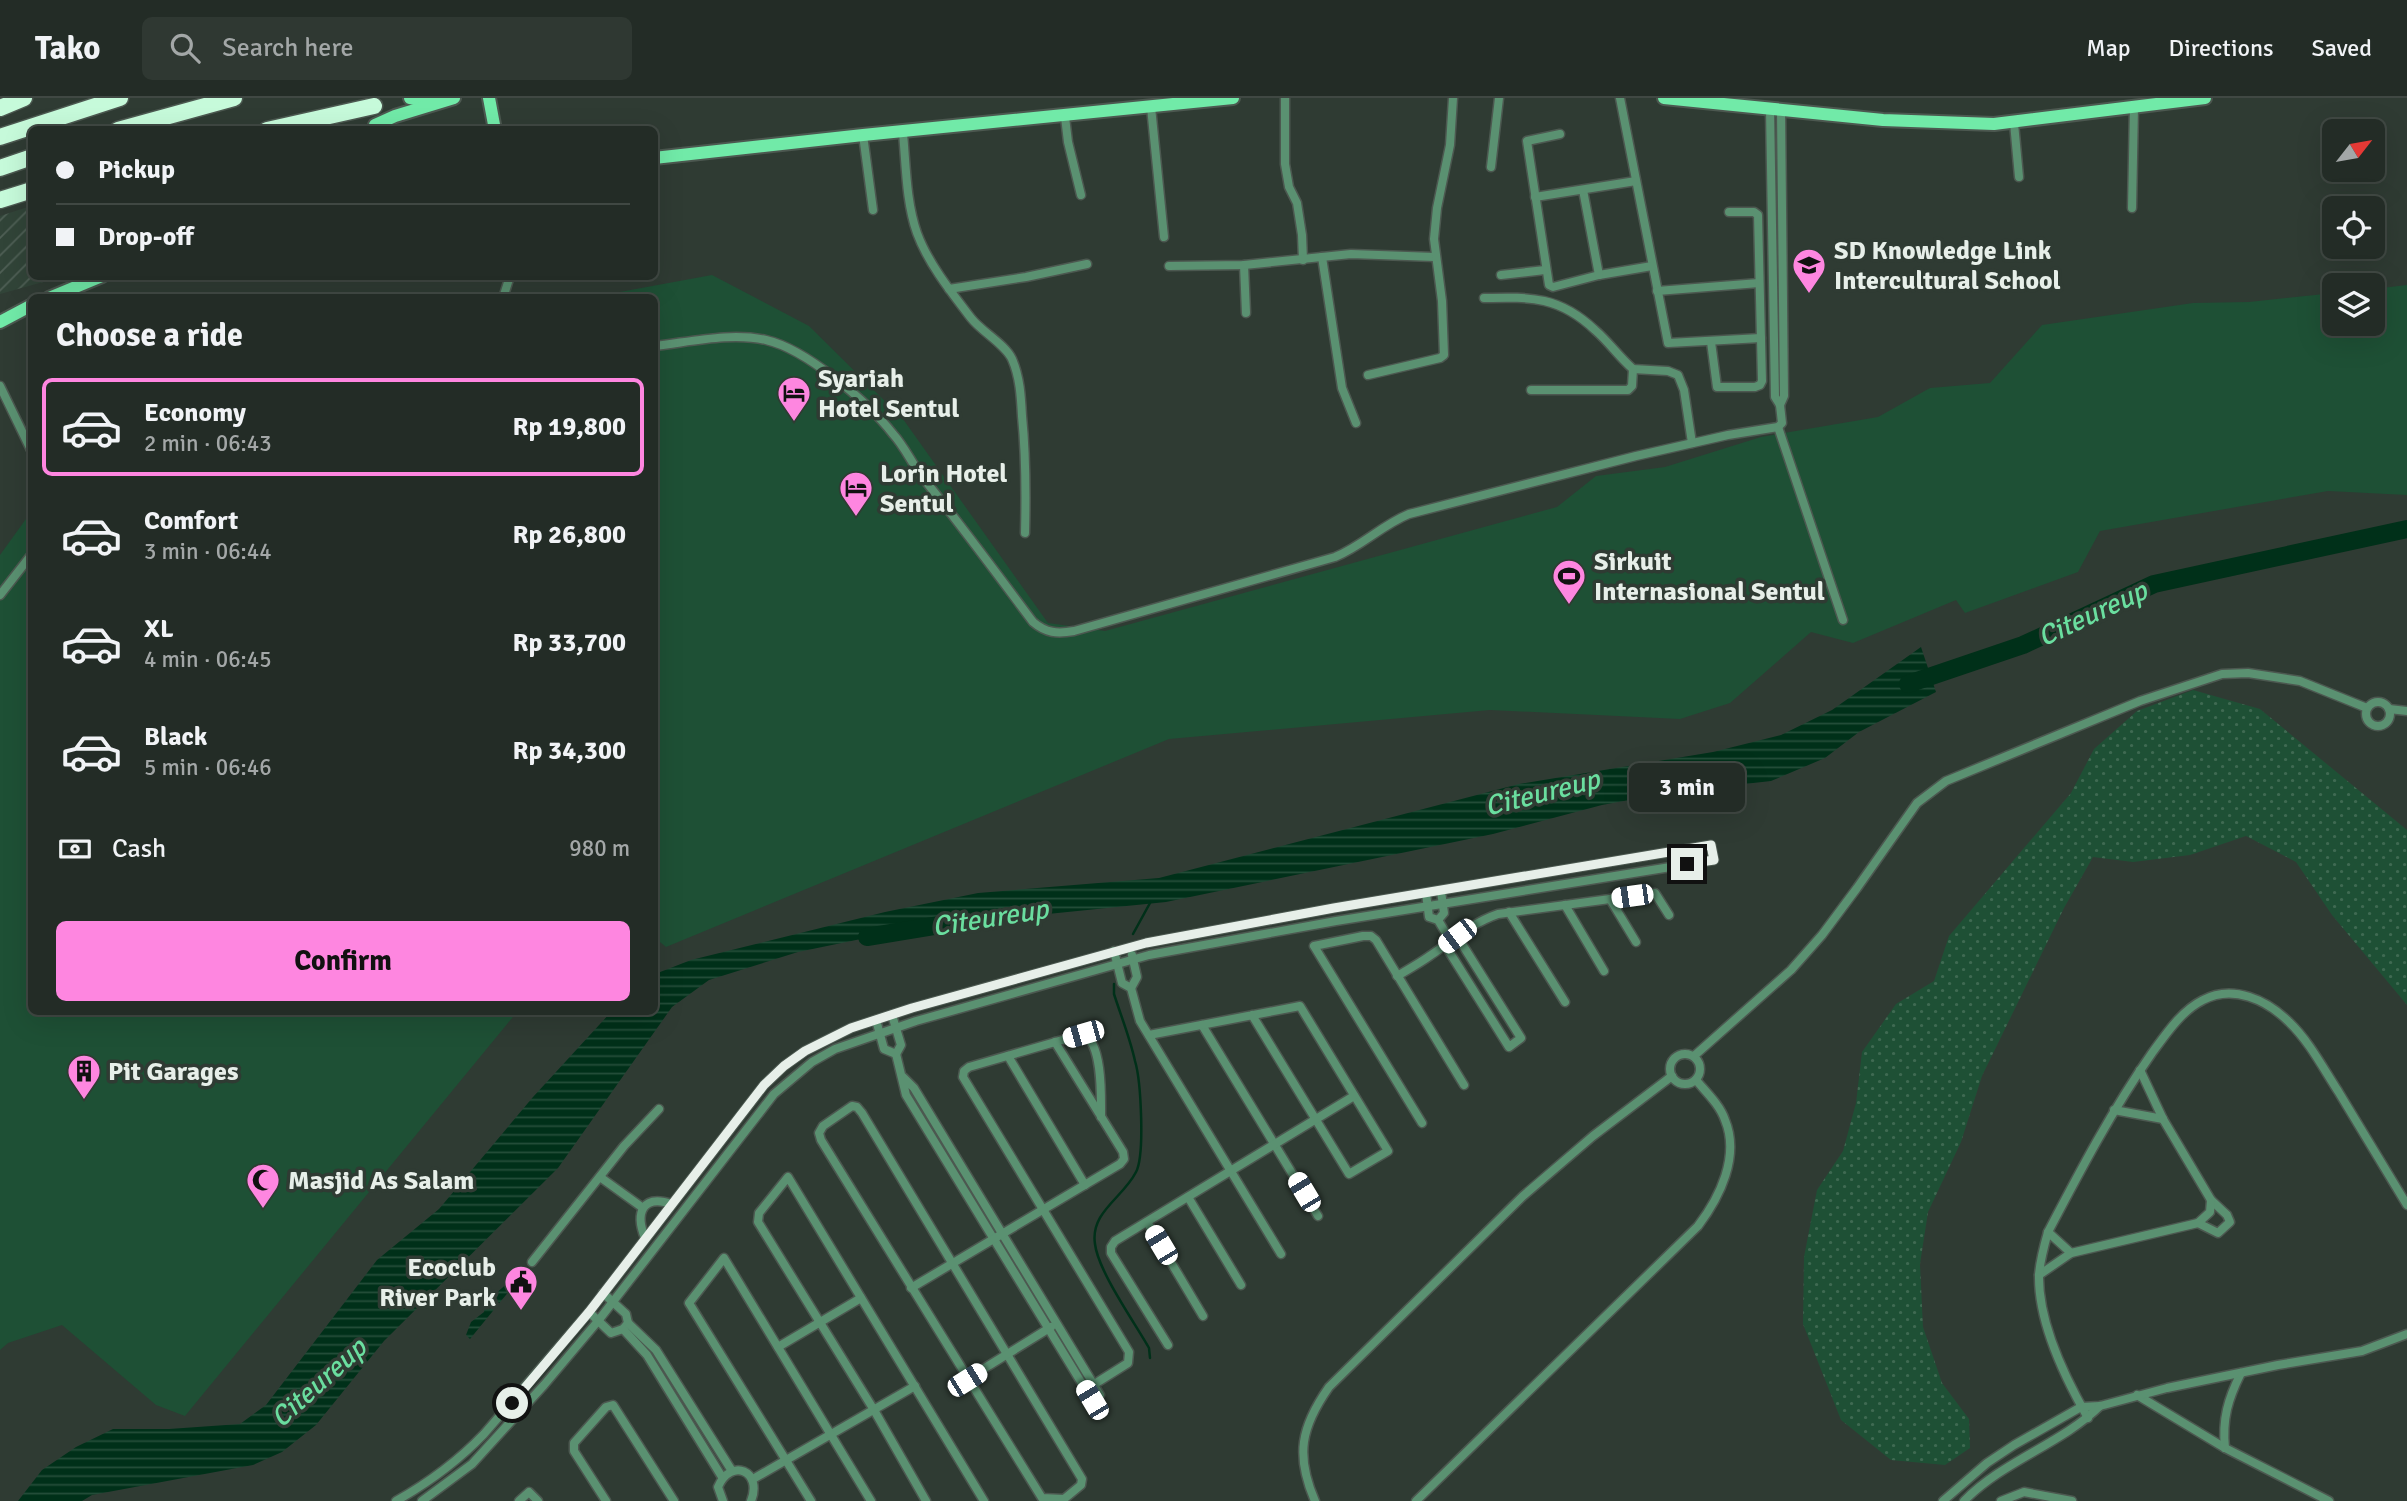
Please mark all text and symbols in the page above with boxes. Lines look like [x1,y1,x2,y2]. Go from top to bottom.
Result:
search box [142,17,632,80]
text: Tako [35,28,100,69]
icon: search [166,29,204,67]
text: Search here [222,32,353,64]
text: Map [2086,33,2131,63]
text: Directions [2169,33,2274,63]
text: Saved [2312,33,2372,63]
north arrow [2322,119,2385,182]
map controls [2322,119,2385,336]
text: Pickup [98,154,175,186]
button: locate [2322,196,2385,259]
text: Drop-off [98,221,194,253]
place label: SD Knowledge Link Intercultural School [1834,235,2061,297]
school or university icon: SD Knowledge Link Intercultural School [1790,246,1828,295]
button: layers [2322,273,2385,336]
text: Choose a ride [56,316,243,355]
place label: Syariah Hotel Sentul [818,363,959,425]
hotel icon: Syariah Hotel Sentul [775,374,813,423]
icon: car [60,396,123,459]
text: Economy [144,397,246,429]
text: Rp 19,800 [512,411,626,443]
text: 2 min · 06:43 [144,429,272,458]
place label: Lorin Hotel Sentul [880,458,1007,520]
hotel icon: Lorin Hotel Sentul [837,469,875,518]
icon: car [60,504,123,567]
text: Comfort [144,505,238,537]
text: Rp 26,800 [512,519,626,551]
text: 3 min · 06:44 [144,537,272,566]
place label: Sirkuit Internasional Sentul [1594,546,1825,608]
sports icon: Sirkuit Internasional Sentul [1550,557,1588,606]
water label: Citeureup [2032,573,2154,654]
icon: car [60,612,123,675]
text: XL [144,613,174,645]
text: Rp 33,700 [512,627,626,659]
text: 4 min · 06:45 [144,645,272,674]
icon: car [60,720,123,783]
text: Black [144,721,207,753]
text: Rp 34,300 [512,735,626,767]
text: 5 min · 06:46 [144,753,272,782]
water label: Citeureup [1481,762,1604,824]
callout: 3 min [1629,762,1745,812]
text: 3 min [1659,773,1715,802]
icon: cash [56,830,94,868]
text: Cash [112,833,166,865]
text: 980 m [569,834,630,863]
route end [1671,848,1703,880]
car [1610,883,1655,909]
water label: Citeureup [930,892,1052,944]
car [1434,915,1481,957]
button: Confirm [56,921,630,1001]
car [1060,1018,1107,1050]
building icon: Pit Garages [65,1052,103,1101]
place label: Pit Garages [108,1056,238,1088]
mosque icon: Masjid As Salam [244,1161,282,1210]
place label: Masjid As Salam [288,1165,474,1197]
car [1285,1169,1324,1215]
car [1142,1222,1181,1268]
place label: Ecoclub River Park [379,1252,496,1314]
public building icon: Ecoclub River Park [502,1263,540,1312]
water label: Citeureup [264,1330,374,1435]
car [944,1360,991,1400]
car [1073,1377,1112,1423]
route start [496,1387,528,1419]

